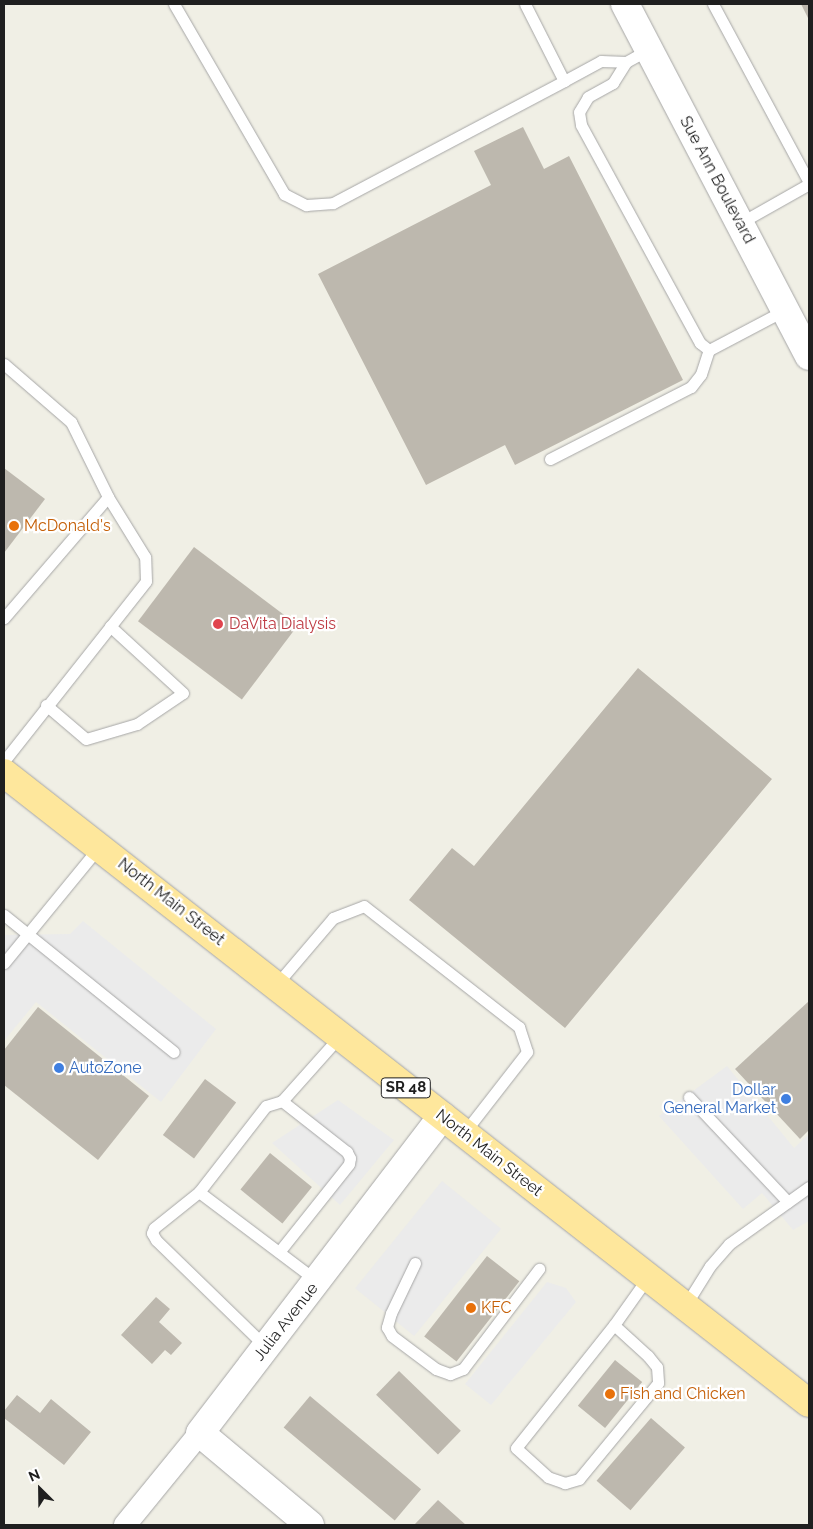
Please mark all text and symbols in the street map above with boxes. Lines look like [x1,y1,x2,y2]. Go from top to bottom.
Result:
street label: Sue Ann Boulevard [675,113,759,247]
place label: McDonald's [24,516,111,536]
marker: McDonald's [8,520,20,532]
place label: DaVita Dialysis [229,614,336,634]
marker: DaVita Dialysis [211,617,225,631]
street label: North Main Street [114,854,228,950]
place label: AutoZone [69,1058,142,1078]
marker: AutoZone [53,1062,65,1074]
road number: SR 48 [380,1076,432,1100]
place label: Dollar General Market [663,1080,776,1118]
marker: Dollar General Market [780,1093,792,1105]
street label: North Main Street [432,1105,546,1201]
street label: Julia Avenue [250,1279,322,1365]
place label: KFC [481,1298,511,1318]
marker: KFC [465,1302,477,1314]
place label: Fish and Chicken [620,1384,745,1404]
marker: Fish and Chicken [604,1388,616,1400]
north arrow [15,1464,65,1514]
text: N [26,1466,42,1485]

